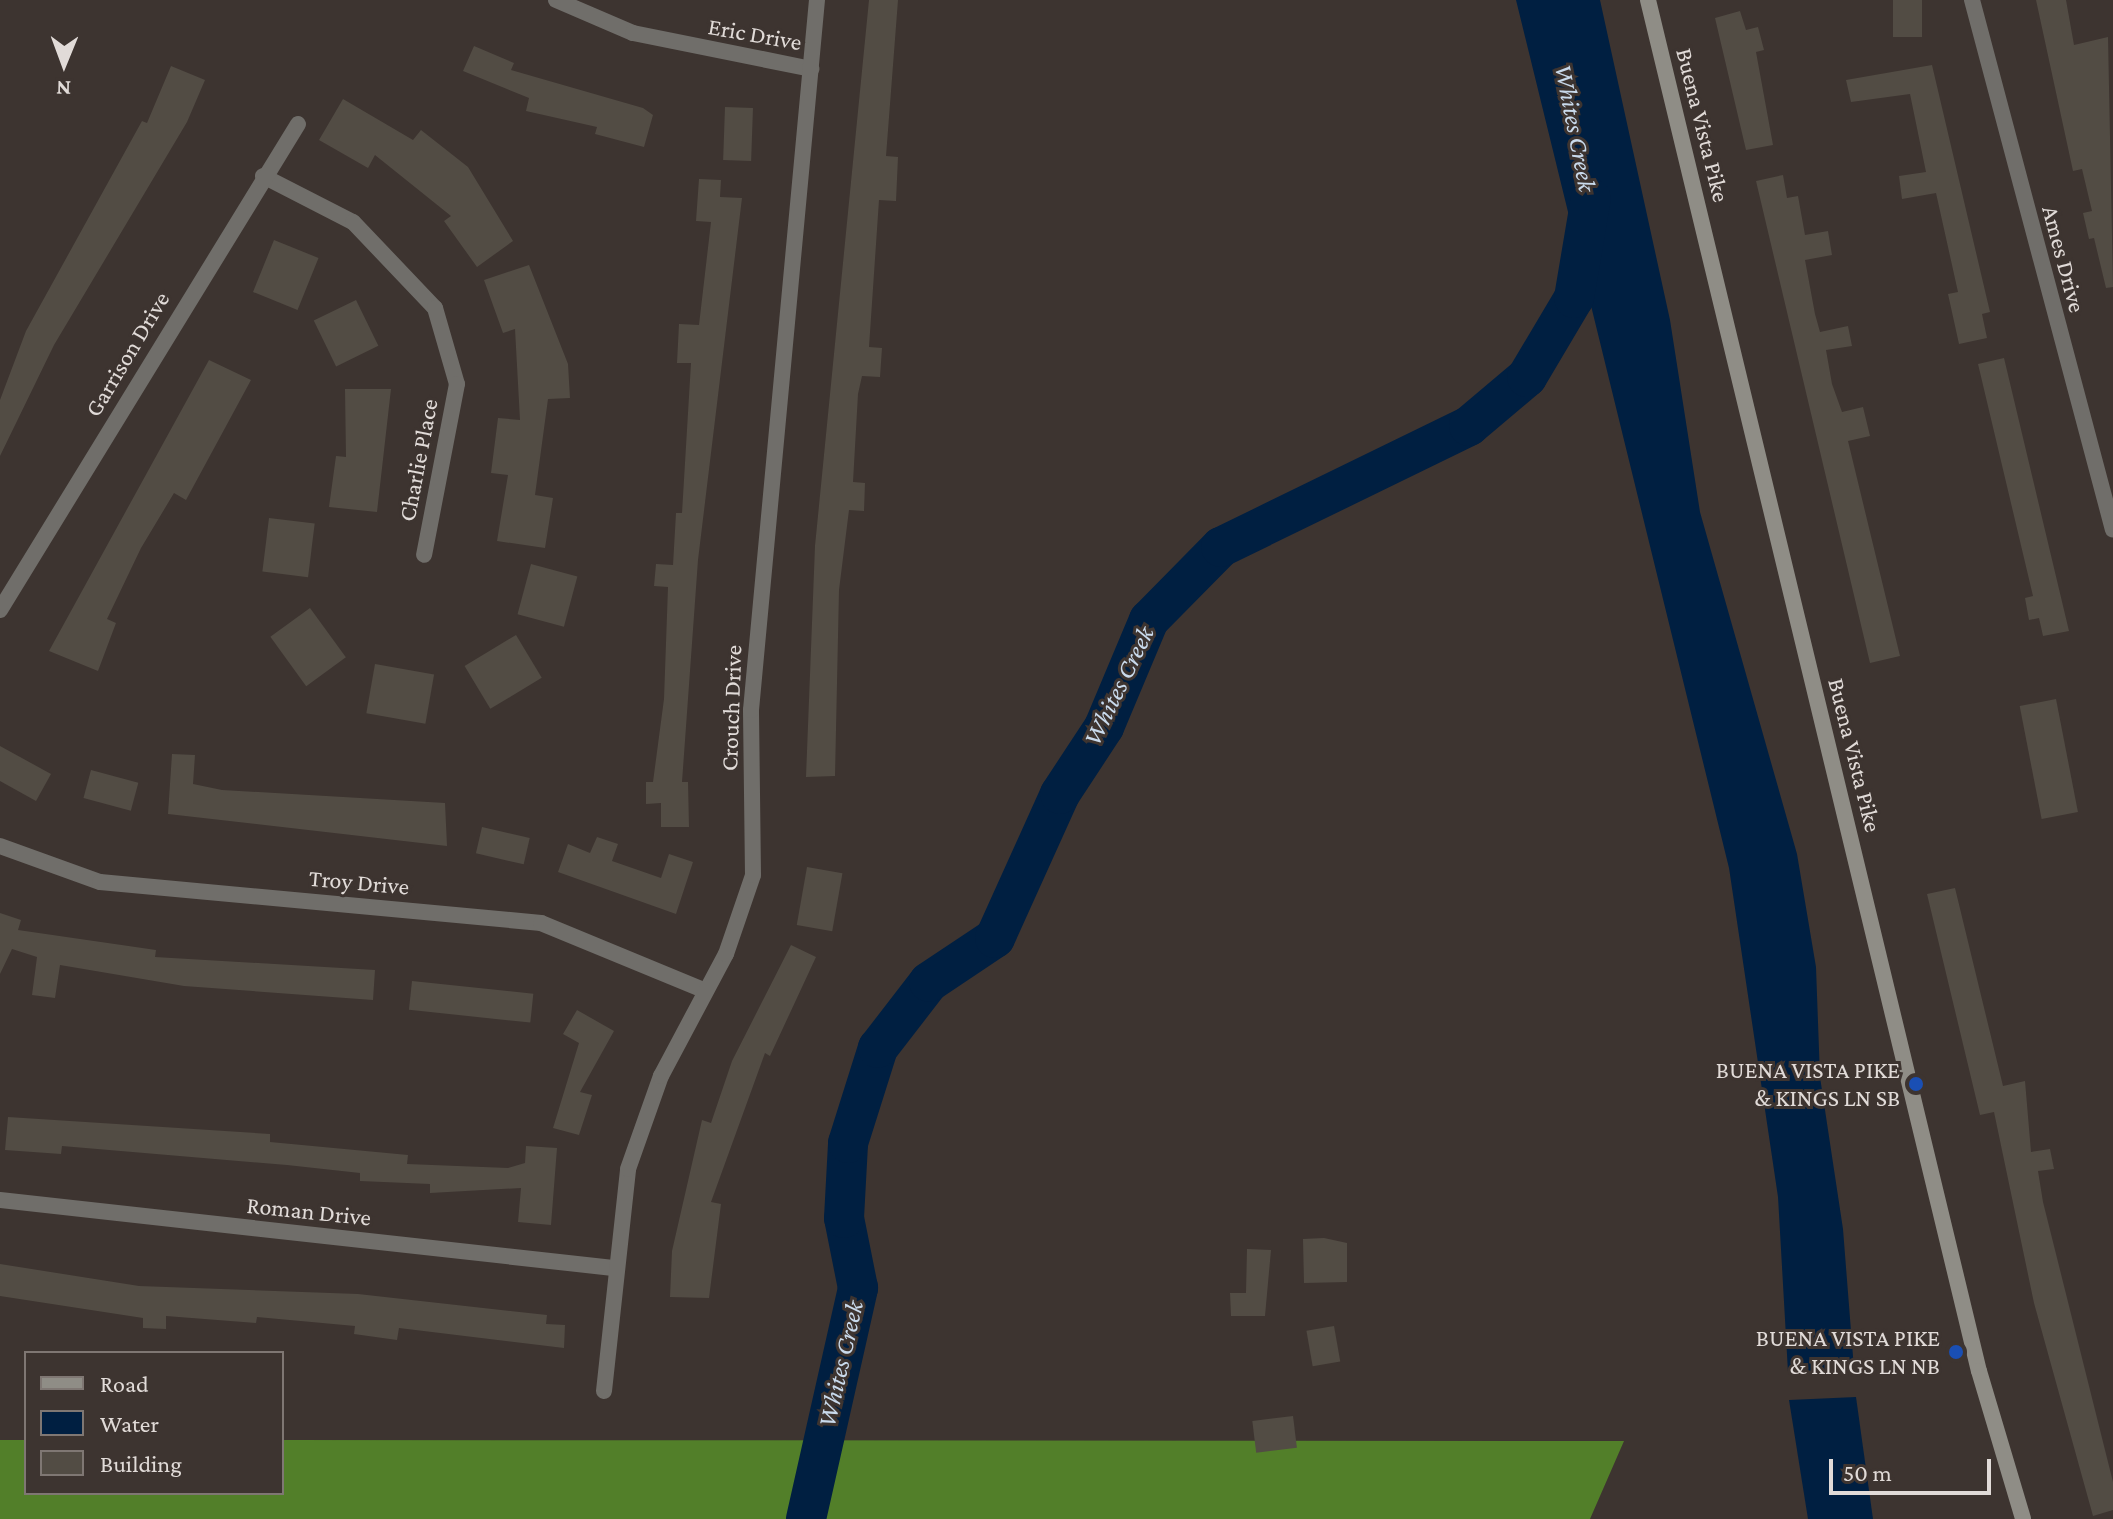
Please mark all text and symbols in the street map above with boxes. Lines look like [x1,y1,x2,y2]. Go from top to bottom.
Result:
street label: Eric Drive [706,12,804,56]
north arrow [24,24,104,104]
street label: Buena Vista Pike [1670,45,1736,205]
water label: Whites Creek [1547,62,1603,194]
text: N [56,76,71,101]
street label: Ames Drive [2036,202,2092,316]
street label: Garrison Drive [78,286,176,422]
street label: Charlie Place [392,396,444,524]
water label: Whites Creek [1077,621,1161,751]
street label: Crouch Drive [714,644,748,772]
street label: Buena Vista Pike [1822,675,1888,835]
street label: Troy Drive [308,863,410,901]
place label: BUENA VISTA PIKE & KINGS LN SB [1716,1056,1900,1112]
marker: BUENA VISTA PIKE & KINGS LN SB [1907,1075,1925,1093]
street label: Roman Drive [245,1190,373,1232]
water label: Whites Creek [811,1298,871,1430]
place label: BUENA VISTA PIKE & KINGS LN NB [1756,1324,1940,1380]
marker: BUENA VISTA PIKE & KINGS LN NB [1947,1343,1965,1361]
legend [24,1351,284,1495]
text: Road [100,1370,149,1397]
text: Water [100,1410,159,1437]
scale bar [1833,1443,1995,1493]
text: Building [100,1450,182,1477]
text: 50 m [1843,1459,1892,1486]

